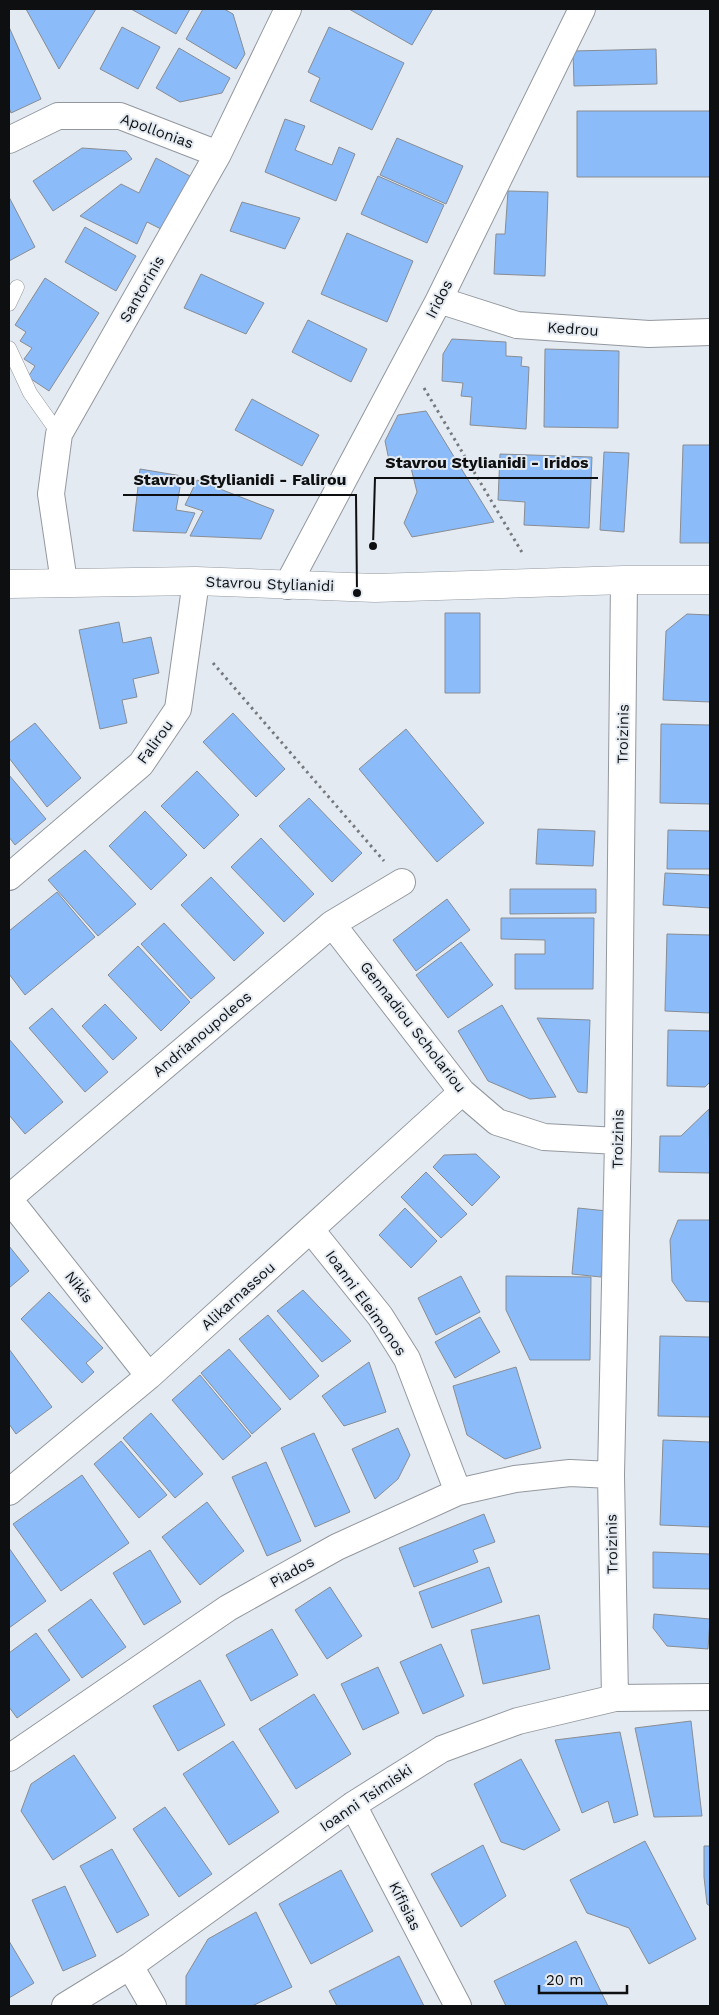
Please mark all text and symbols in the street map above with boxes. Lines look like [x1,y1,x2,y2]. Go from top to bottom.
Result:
street label: Apollonias [118,110,196,153]
street label: Santorinis [116,253,168,325]
street label: Iridos [422,277,456,321]
street label: Kedrou [547,318,599,340]
callout: Stavrou Stylianidi - Iridos [375,447,598,478]
text: Stavrou Stylianidi - Iridos [385,453,589,472]
callout: Stavrou Stylianidi - Falirou [123,464,356,495]
text: Stavrou Stylianidi - Falirou [134,470,347,489]
street label: Stavrou Stylianidi [205,573,335,595]
street label: Troizinis [613,704,633,764]
street label: Falirou [133,717,177,767]
street label: Gennadiou Scholariou [356,958,470,1096]
street label: Andrianoupoleos [149,987,255,1081]
street label: Troizinis [608,1109,628,1169]
street label: Ioanni Eleimonos [322,1247,410,1359]
street label: Alikarnassou [197,1258,279,1334]
street label: Nikis [61,1268,97,1307]
street label: Troizinis [602,1514,622,1574]
street label: Piados [267,1552,317,1591]
street label: Ioanni Tsimiski [316,1761,416,1835]
street label: Kifisias [385,1879,425,1933]
scale bar [539,1962,626,1994]
text: 20 m [546,1971,584,1989]

